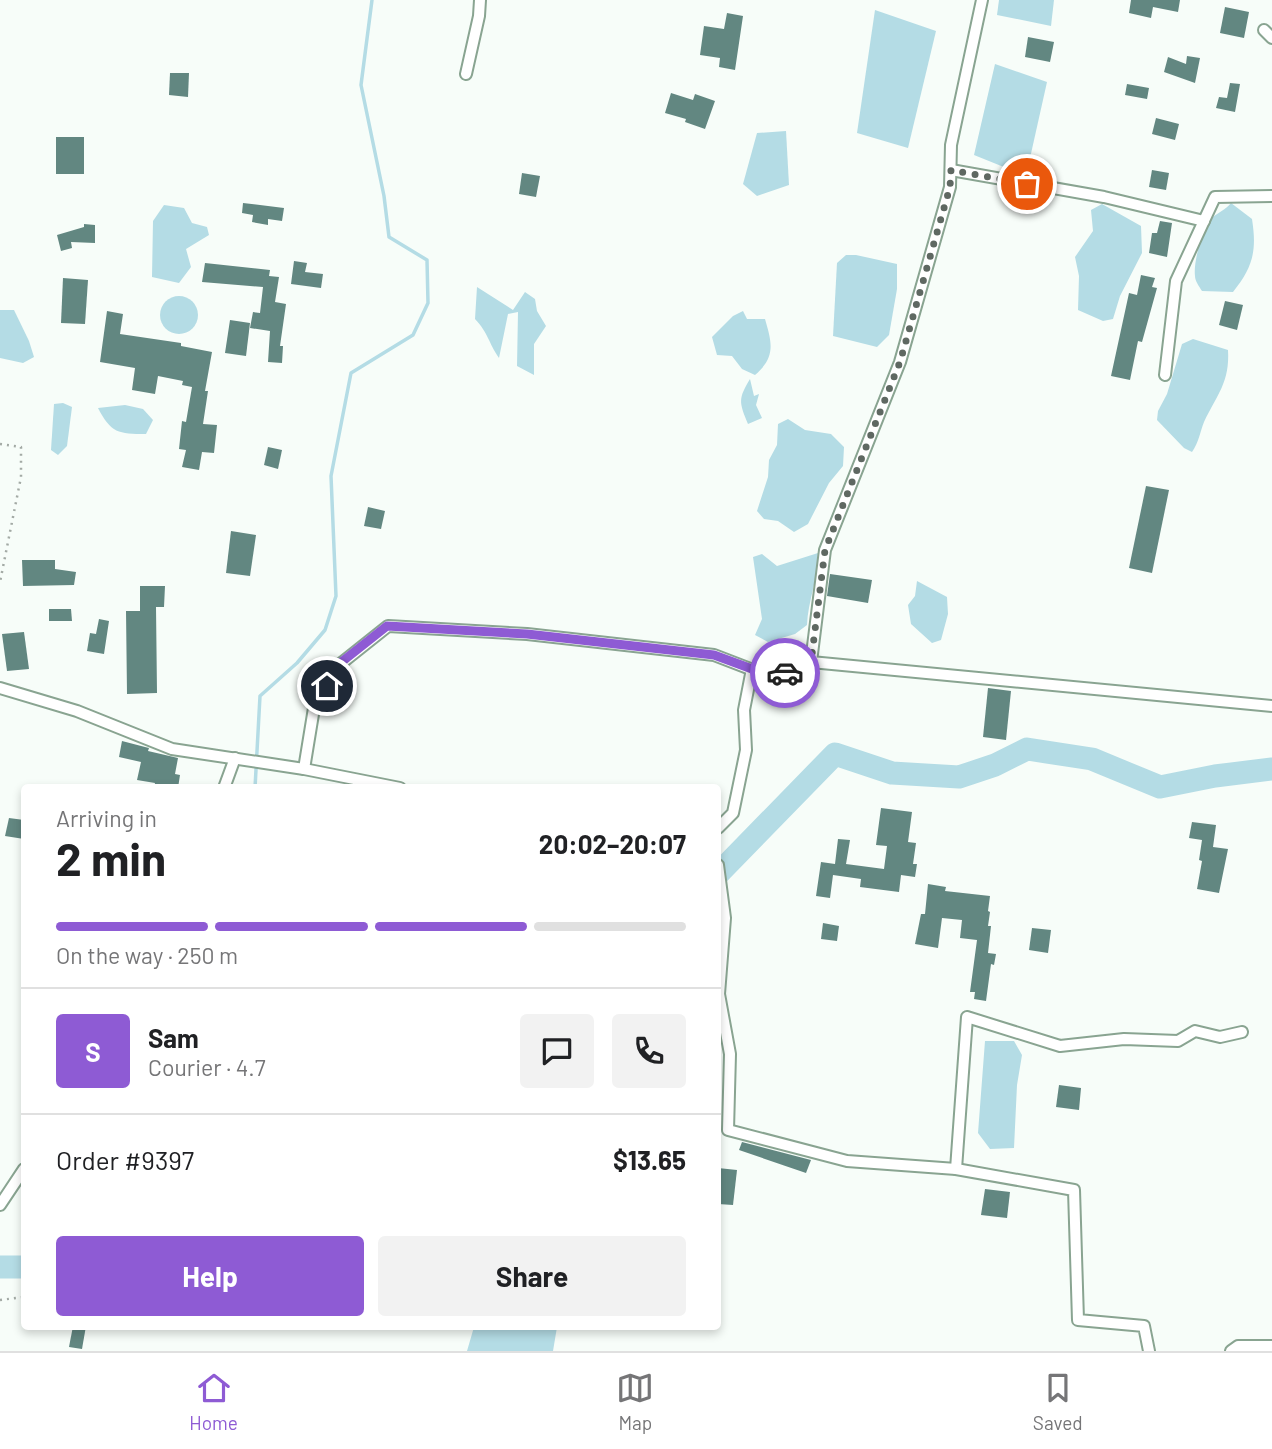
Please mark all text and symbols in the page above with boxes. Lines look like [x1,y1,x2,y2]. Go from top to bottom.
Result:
pin [997,154,1057,214]
icon: bag [1008,165,1046,203]
courier [750,638,820,708]
icon: car [766,654,804,692]
pin [297,656,357,716]
icon: home [308,667,346,705]
text: Arriving in [56,804,157,832]
text: 20:02–20:07 [539,828,686,859]
text: 2 min [56,830,166,885]
text: On the way · 250 m [56,941,238,969]
button: chat [520,1014,594,1088]
button: phone [612,1014,686,1088]
text: Sam [148,1022,199,1053]
text: S [85,1036,101,1067]
text: Courier · 4.7 [148,1053,266,1081]
text: Order #9397 [56,1144,194,1175]
text: $13.65 [613,1144,686,1175]
button: Help [56,1236,364,1316]
button: Share [378,1236,686,1316]
tab: Home [189,1369,238,1434]
tab: Map [616,1369,654,1434]
tab: Saved [1033,1369,1083,1434]

